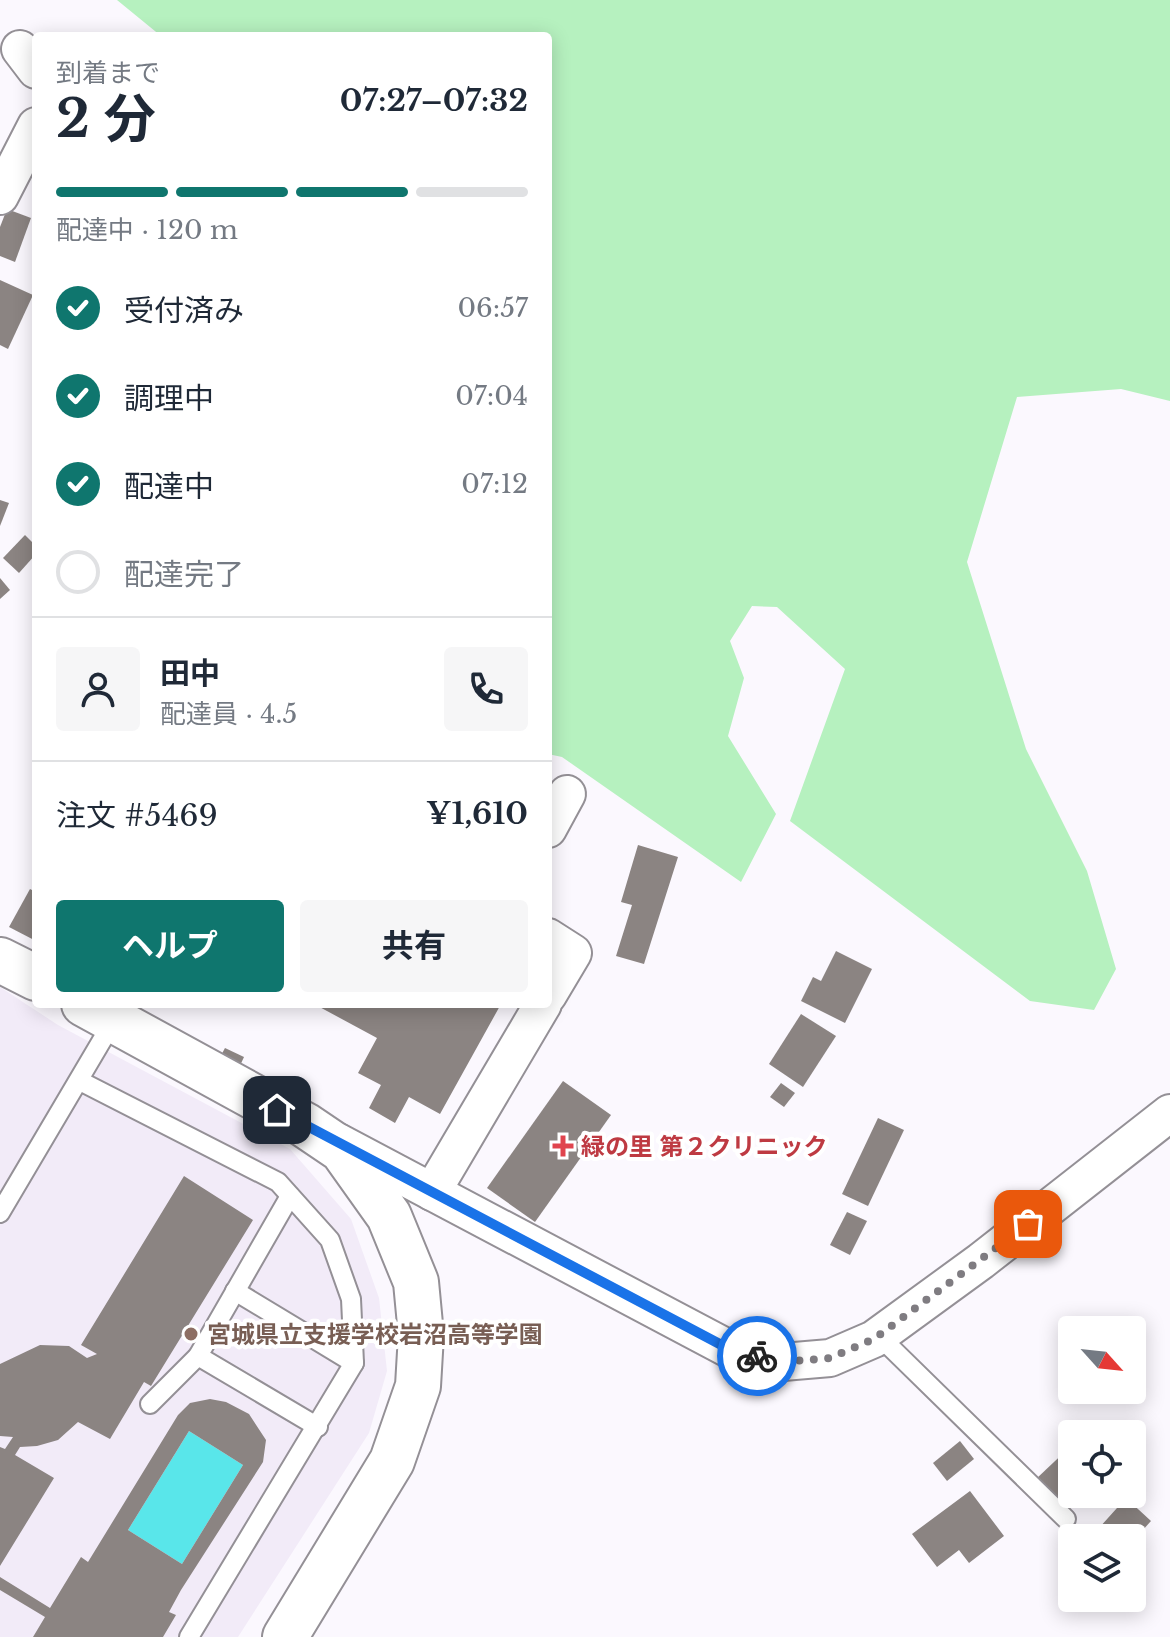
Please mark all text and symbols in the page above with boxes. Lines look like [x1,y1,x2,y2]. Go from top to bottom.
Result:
text: 到着まで [56,57,160,89]
text: 07:27–07:32 [340,82,528,119]
text: 2 分 [56,87,156,151]
text: 配達中 · 120 m [56,214,238,246]
icon: check [56,286,100,330]
text: 受付済み [124,292,244,329]
text: 06:57 [457,292,528,324]
icon: check [56,374,100,418]
text: 調理中 [124,380,214,417]
text: 07:04 [455,380,528,412]
icon: check [56,462,100,506]
text: 配達中 [124,468,214,505]
text: 07:12 [461,468,528,500]
text: 配達完了 [124,556,244,593]
button: person [56,647,140,731]
button: phone [444,647,528,731]
text: 田中 [160,655,220,692]
text: 配達員 · 4.5 [160,698,297,730]
text: ¥1,610 [426,795,528,832]
text: 注文 #5469 [56,797,218,834]
button: ヘルプ [56,900,284,992]
button: 共有 [300,900,528,992]
pin [243,1076,311,1144]
icon: home [255,1088,299,1132]
place label: 緑の里 第２クリニック [581,1132,827,1161]
marker: 緑の里 第２クリニック [552,1135,574,1157]
pin [994,1190,1062,1258]
icon: bag [1006,1202,1050,1246]
courier [717,1316,797,1396]
north arrow [1058,1316,1146,1404]
map controls [1058,1316,1146,1612]
place label: 宮城県立支援学校岩沼高等学園 [207,1320,543,1349]
marker: 宮城県立支援学校岩沼高等学園 [182,1325,200,1343]
icon: bike [735,1334,779,1378]
button: locate [1058,1420,1146,1508]
button: layers [1058,1524,1146,1612]

